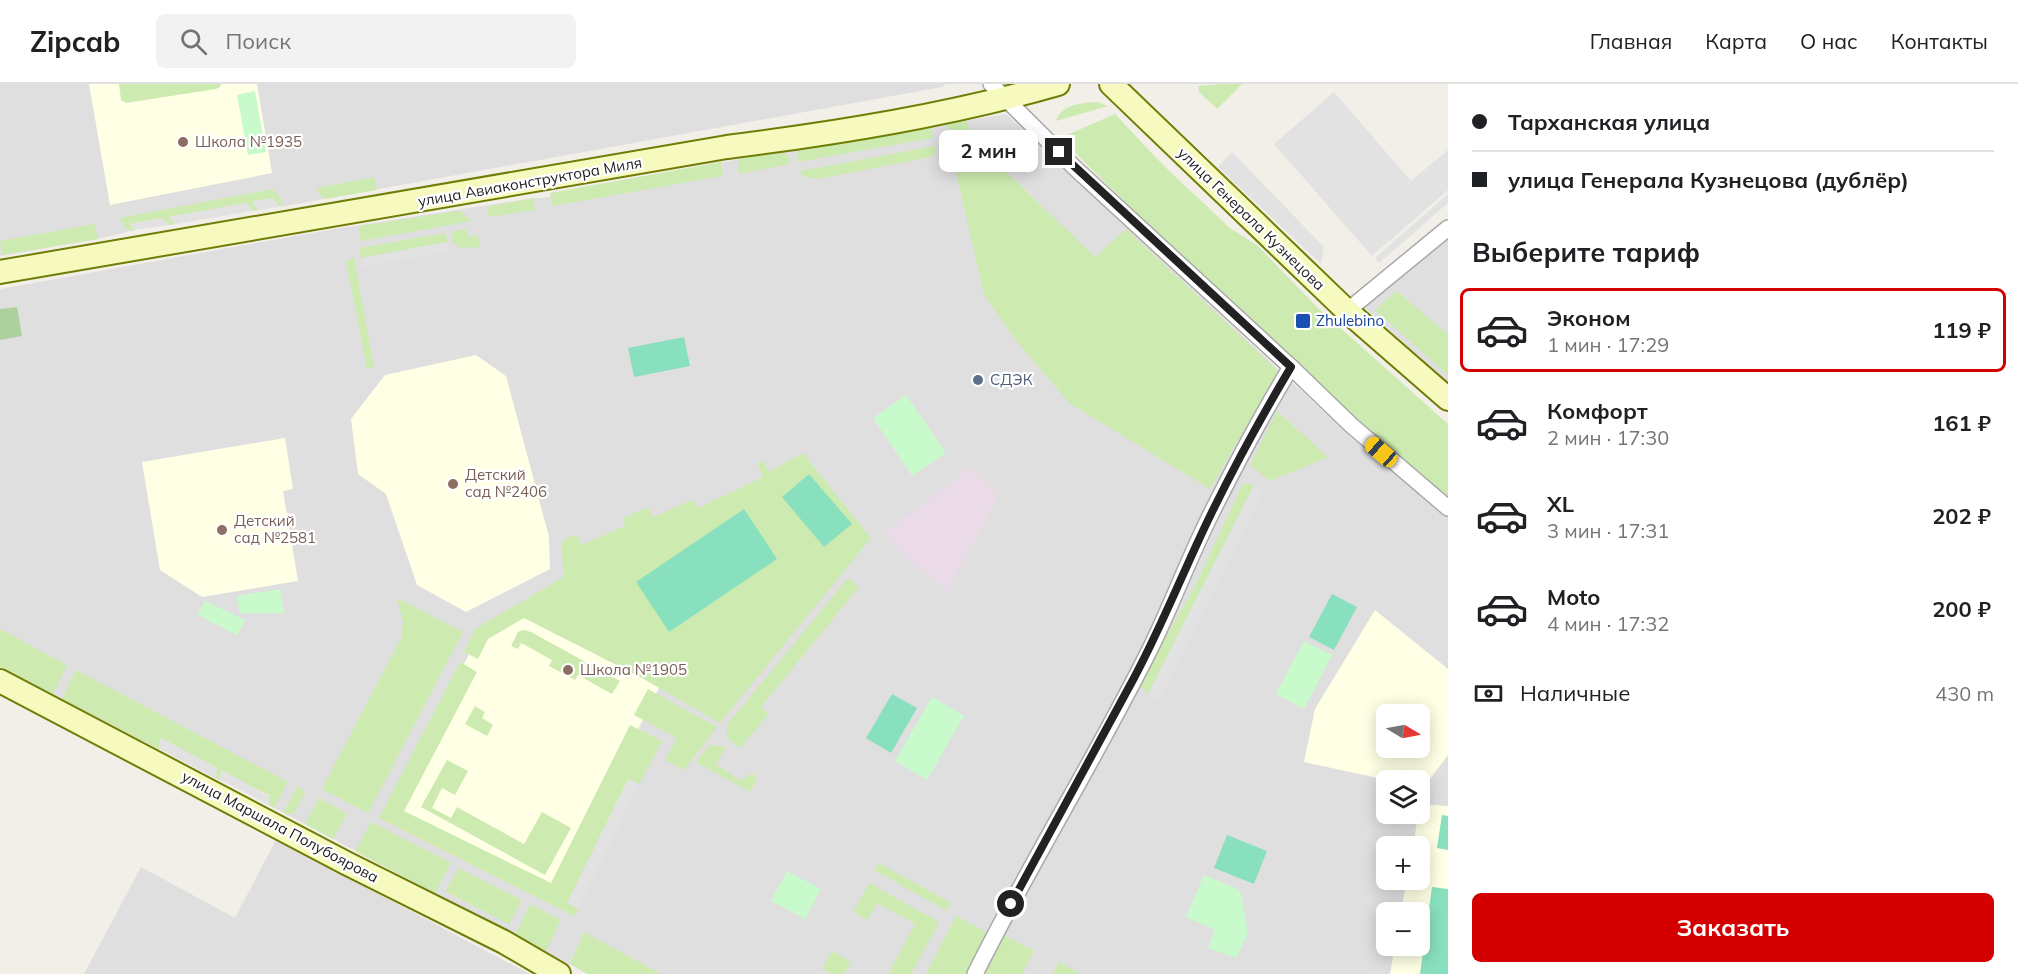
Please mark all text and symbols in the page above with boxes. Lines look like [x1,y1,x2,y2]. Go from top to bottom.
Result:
search box [156,14,576,68]
text: Zipcab [30,24,120,59]
icon: search [177,25,210,58]
text: Поиск [225,27,291,55]
text: Главная [1590,28,1672,54]
text: Карта [1705,28,1767,54]
text: О нас [1800,28,1858,54]
text: Контакты [1891,28,1988,54]
text: Тарханская улица [1508,108,1710,136]
callout: 2 мин [939,131,1038,173]
place label: Школа №1935 [195,132,302,151]
marker: Школа №1935 [176,135,190,149]
text: 2 мин [960,138,1017,163]
route end [1045,138,1072,165]
street label: улица Генерала Кузнецова [1174,143,1329,294]
street label: улица Авиаконструктора Миля [416,152,643,211]
text: улица Генерала Кузнецова (дублёр) [1508,166,1909,194]
text: Выберите тариф [1472,235,1700,269]
icon: car [1475,303,1529,357]
text: Эконом [1547,304,1631,332]
place label: Zhulebino [1316,311,1384,330]
marker: Zhulebino [1294,312,1312,330]
text: 119 ₽ [1932,316,1991,344]
text: 1 мин · 17:29 [1547,332,1669,357]
place label: СДЭК [990,370,1033,389]
marker: СДЭК [971,373,985,387]
icon: car [1475,396,1529,450]
text: Комфорт [1547,397,1648,425]
text: 161 ₽ [1932,409,1991,437]
text: 2 мин · 17:30 [1547,425,1669,450]
car [1362,433,1400,471]
place label: Детский сад №2406 [465,465,547,501]
marker: Детский сад №2406 [446,477,460,491]
icon: car [1475,489,1529,543]
text: XL [1547,490,1574,518]
text: 202 ₽ [1932,502,1991,530]
place label: Детский сад №2581 [234,511,316,547]
text: 3 мин · 17:31 [1547,518,1669,543]
marker: Детский сад №2581 [215,523,229,537]
icon: car [1475,582,1529,636]
text: Moto [1547,583,1600,611]
text: 200 ₽ [1932,595,1991,623]
text: 4 мин · 17:32 [1547,611,1669,636]
place label: Школа №1905 [580,660,687,679]
marker: Школа №1905 [561,663,575,677]
icon: cash [1472,677,1505,710]
text: Наличные [1520,679,1630,707]
text: 430 m [1935,681,1994,706]
north arrow [1376,704,1430,758]
map controls [1376,704,1430,956]
street label: улица Маршала Полубоярова [179,767,382,887]
button: layers [1376,770,1430,824]
button: + [1376,836,1430,890]
route start [997,890,1024,917]
button: Заказать [1472,893,1994,962]
button: − [1376,902,1430,956]

